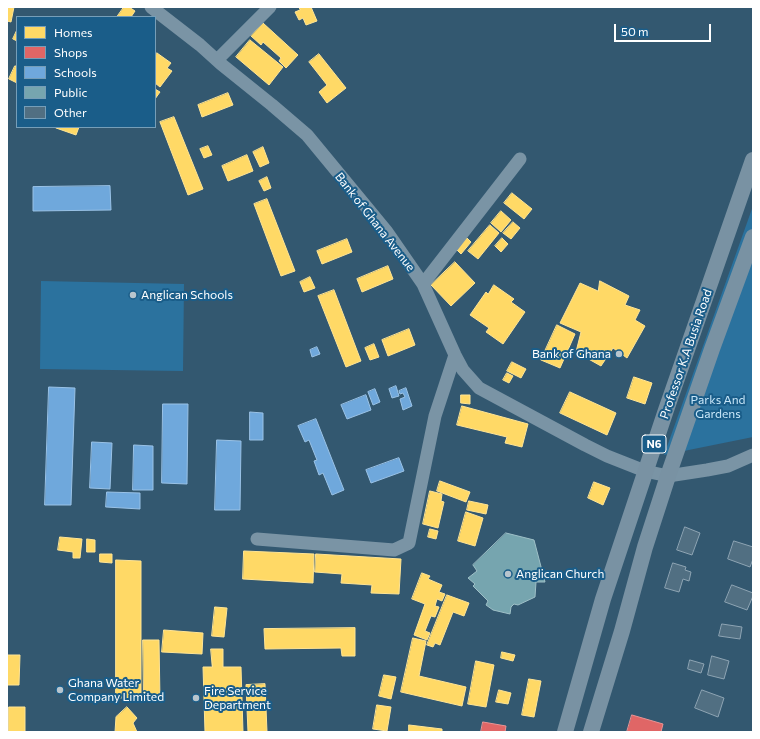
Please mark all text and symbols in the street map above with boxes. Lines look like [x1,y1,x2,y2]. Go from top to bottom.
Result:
legend [16,16,156,128]
scale bar [616,16,713,42]
text: 50 m [621,24,649,38]
text: Homes [54,25,92,39]
text: Shops [54,45,88,59]
text: Schools [54,65,97,79]
text: Public [54,85,87,99]
text: Other [54,105,87,119]
street label: Bank of Ghana Avenue [332,170,418,274]
street label: Professor K.A Busia Road [657,287,715,421]
place label: Anglican Schools [141,288,233,302]
marker: Anglican Schools [128,290,138,300]
place label: Bank of Ghana [532,347,611,361]
marker: Bank of Ghana [614,349,624,359]
park label: Parks And Gardens [691,393,745,421]
road number: N6 [642,435,666,453]
place label: Anglican Church [516,567,604,581]
marker: Anglican Church [503,569,513,579]
place label: Ghana Water Company Limited [68,676,164,704]
place label: Fire Service Department [204,684,271,712]
marker: Ghana Water Company Limited [55,685,65,695]
marker: Fire Service Department [191,693,201,703]

